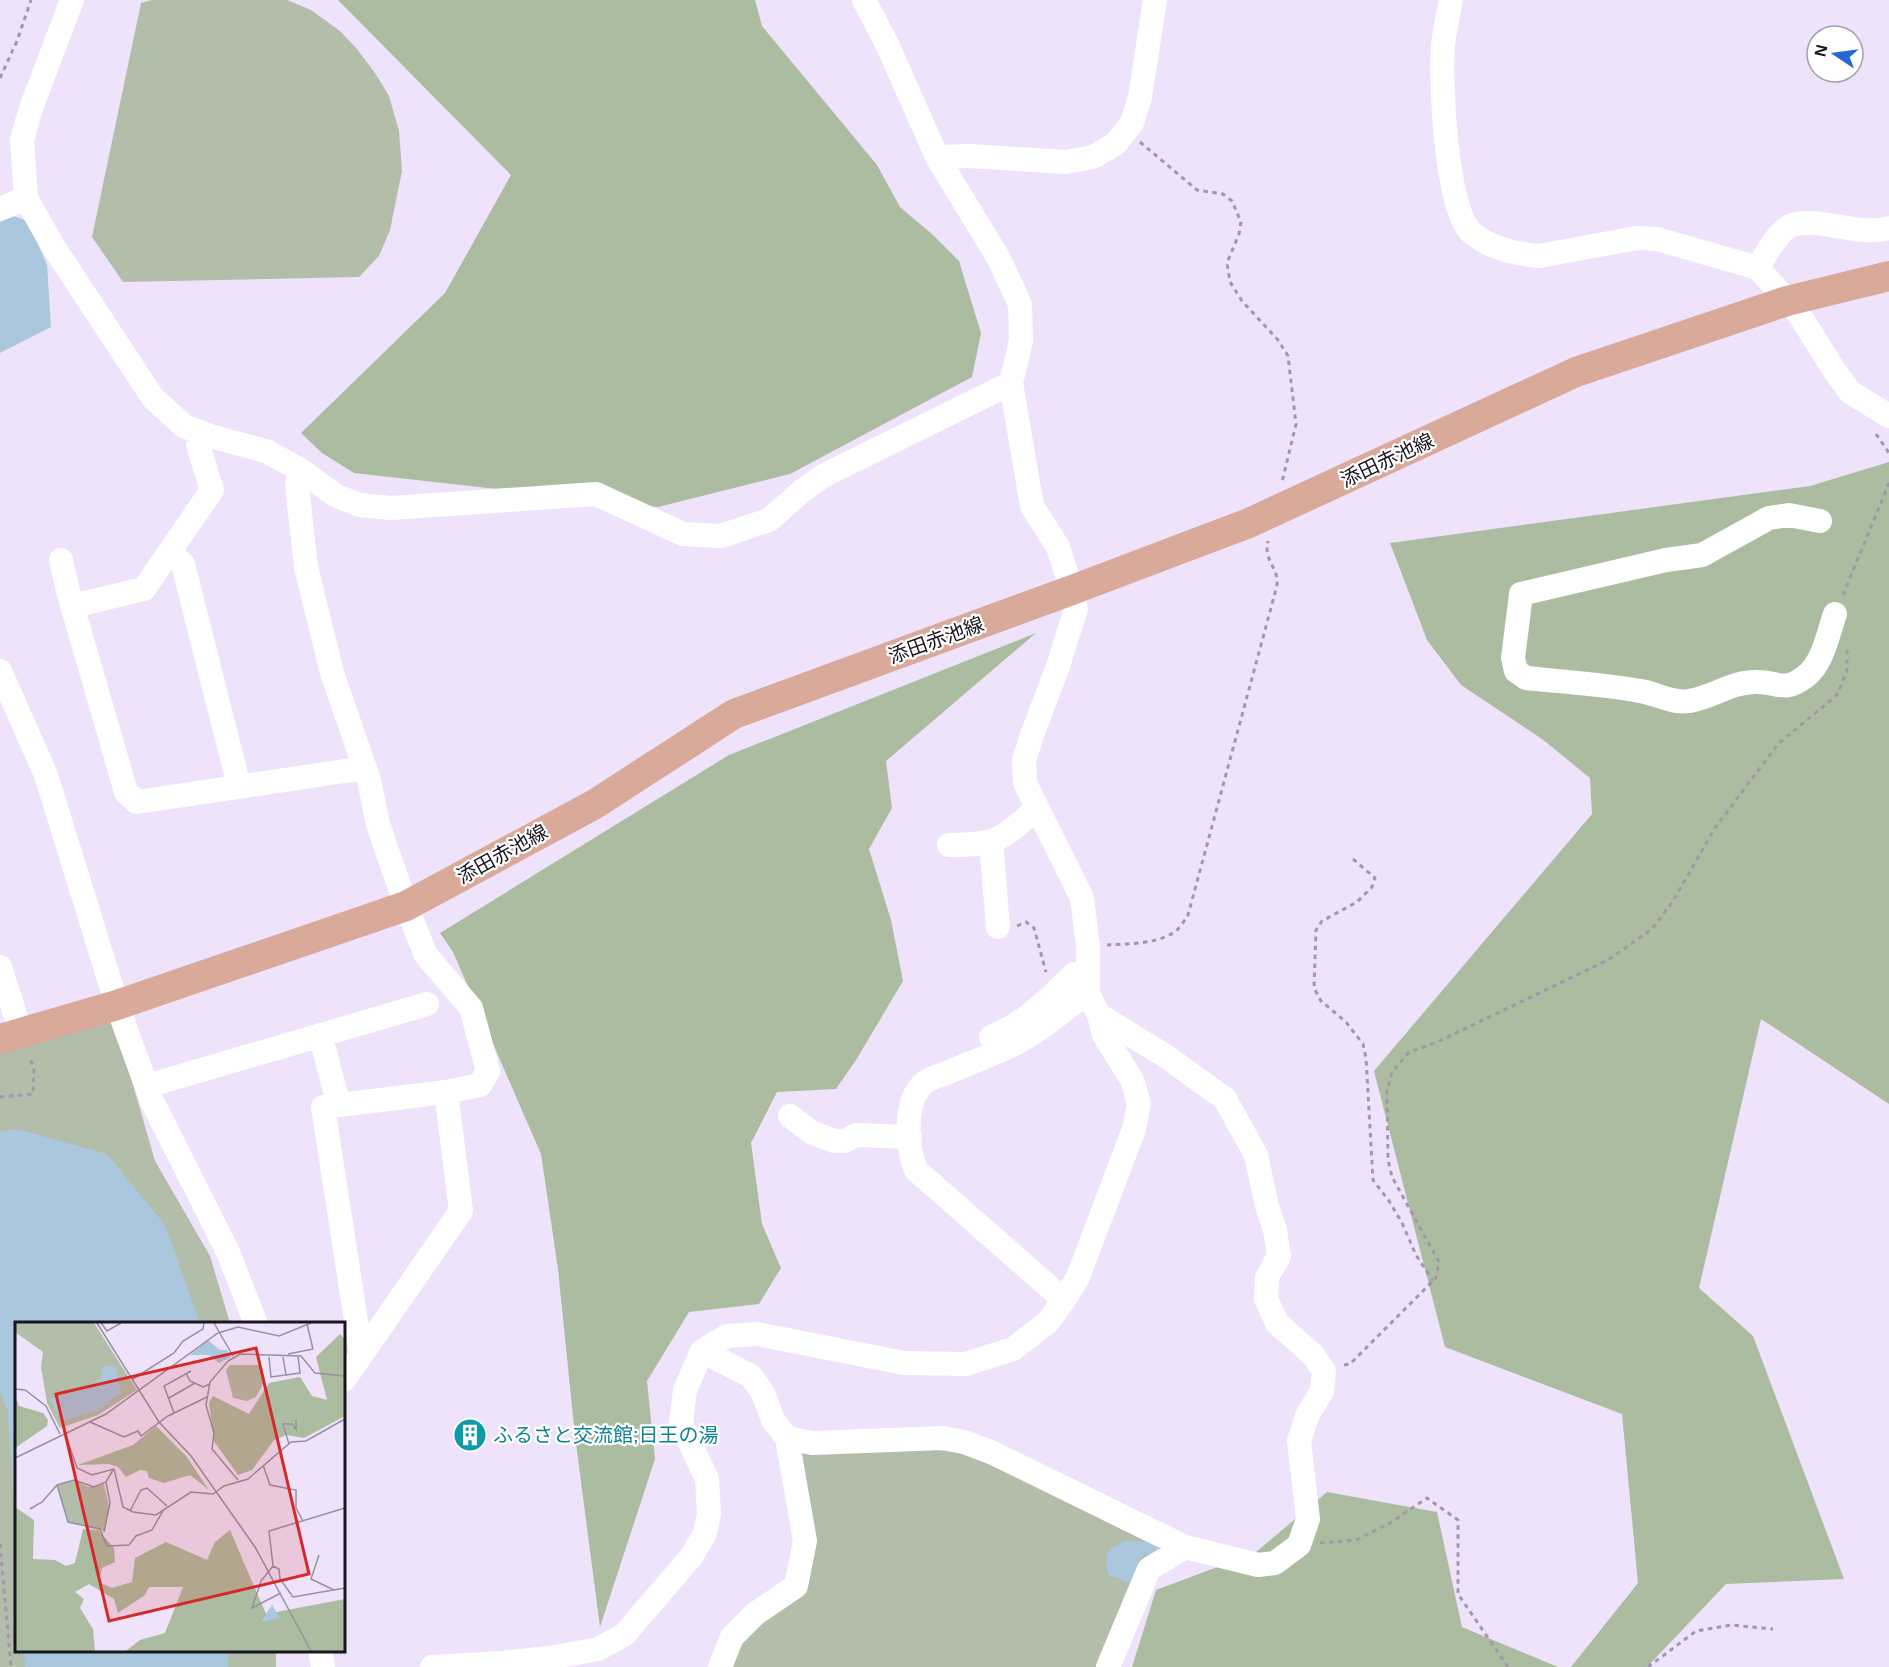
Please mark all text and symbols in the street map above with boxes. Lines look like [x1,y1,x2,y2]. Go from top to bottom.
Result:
north arrow [1805,24,1865,84]
text: N [1811,43,1830,58]
street label: 添田赤池線 [1337,429,1437,491]
street label: 添田赤池線 [885,613,987,667]
street label: 添田赤池線 [453,820,551,888]
inset map [15,1322,345,1652]
building icon: ふるさと交流館;日王の湯 [452,1417,488,1453]
place label: ふるさと交流館;日王の湯 [493,1424,719,1446]

